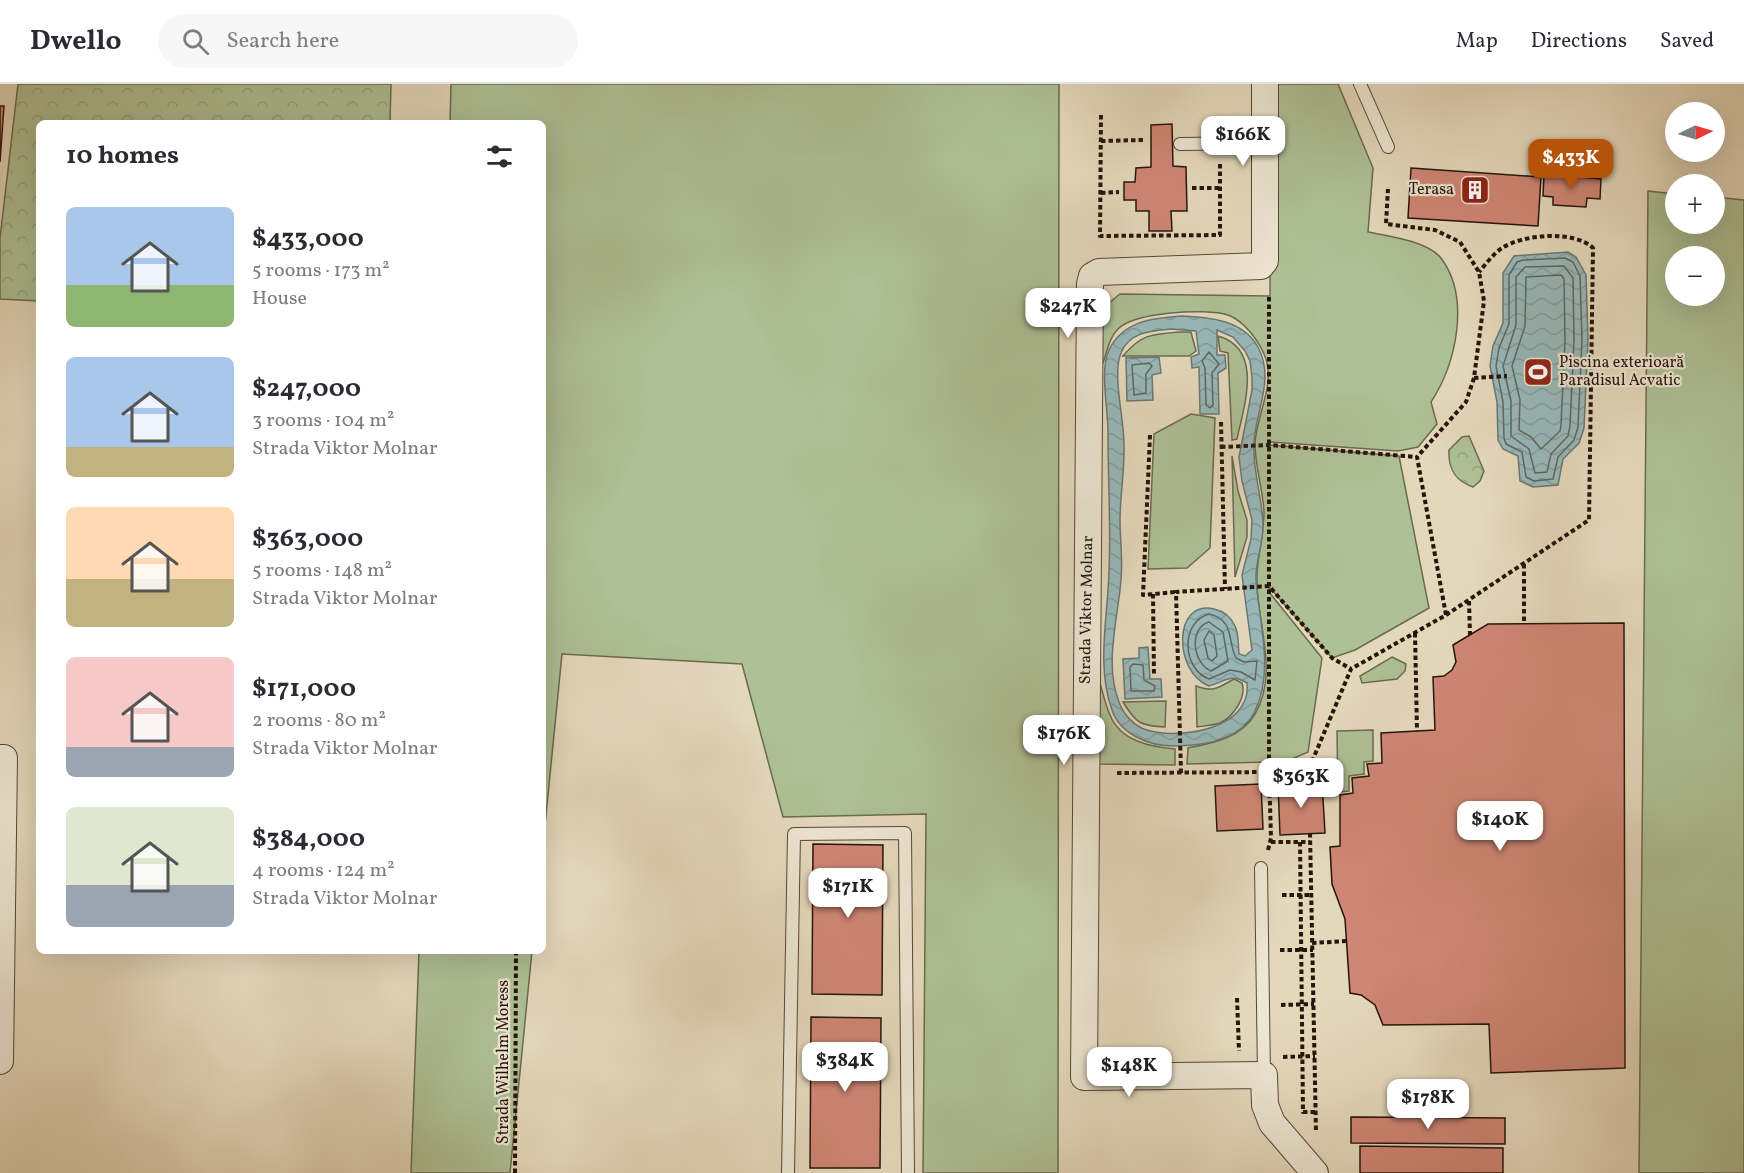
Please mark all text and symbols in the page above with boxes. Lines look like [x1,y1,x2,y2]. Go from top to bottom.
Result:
search box [158,14,578,68]
text: Dwello [30,22,122,61]
icon: search [179,25,212,58]
text: Search here [227,26,339,57]
text: Map [1456,27,1498,56]
text: Directions [1531,27,1627,56]
text: Saved [1660,27,1714,56]
north arrow [1665,102,1725,162]
map controls [1665,102,1725,306]
pin: $166K [1201,116,1285,167]
text: $166K [1215,121,1271,149]
text: 10 homes [66,138,179,174]
pin: $433K [1529,139,1613,190]
icon: filters [483,140,516,173]
text: $433K [1542,144,1600,172]
building icon: Terasa [1459,174,1491,206]
button: + [1665,174,1725,234]
place label: Terasa [1409,179,1454,201]
text: $433,000 [252,221,364,257]
icon: home [114,231,186,303]
button: − [1665,246,1725,306]
text: 5 rooms · 173 m² [252,257,390,285]
text: House [252,285,307,313]
pin: $247K [1026,288,1110,339]
text: $247K [1039,293,1097,321]
place label: Piscina exterioară Paradisul Acvatic [1559,352,1684,392]
sports icon: Piscina exterioară Paradisul Acvatic [1522,356,1554,388]
text: $247,000 [252,371,361,407]
icon: home [114,381,186,453]
text: 3 rooms · 104 m² [252,407,394,435]
text: Strada Viktor Molnar [252,435,437,463]
text: $363,000 [252,521,363,557]
icon: home [114,531,186,603]
street label: Strada Viktor Molnar [1075,535,1099,684]
text: 5 rooms · 148 m² [252,557,392,585]
text: Strada Viktor Molnar [252,585,437,613]
text: $171,000 [252,671,356,707]
icon: home [114,681,186,753]
text: 2 rooms · 80 m² [252,707,386,735]
pin: $176K [1022,715,1106,766]
text: $176K [1037,720,1091,748]
text: Strada Viktor Molnar [252,735,437,763]
pin: $363K [1259,758,1343,809]
text: $363K [1273,763,1329,791]
pin: $140K [1458,801,1542,852]
text: $140K [1471,806,1529,834]
text: $384,000 [252,821,365,857]
icon: home [114,831,186,903]
text: 4 rooms · 124 m² [252,857,395,885]
pin: $171K [806,868,890,919]
text: $171K [822,873,874,901]
text: Strada Viktor Molnar [252,885,437,913]
street label: Strada Wilhelm Moress [493,980,515,1144]
pin: $384K [803,1042,887,1093]
text: $384K [816,1047,874,1075]
pin: $148K [1087,1047,1171,1098]
text: $148K [1101,1052,1157,1080]
pin: $178K [1386,1079,1470,1130]
text: $178K [1401,1084,1455,1112]

